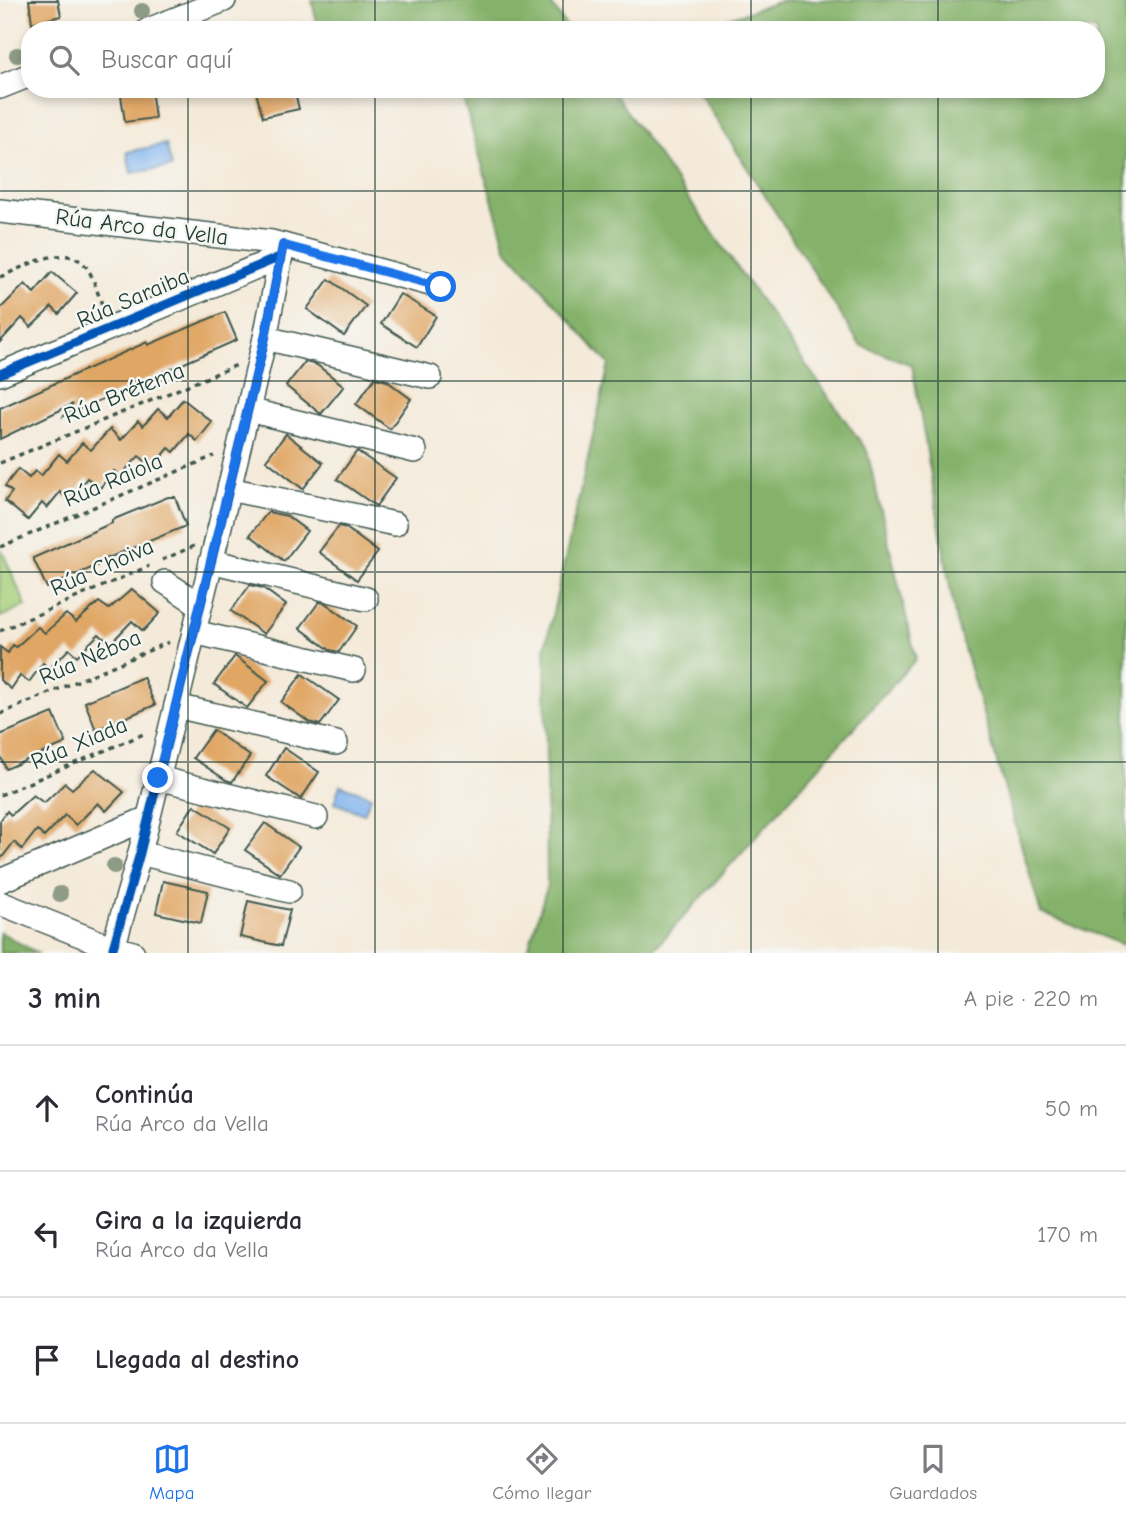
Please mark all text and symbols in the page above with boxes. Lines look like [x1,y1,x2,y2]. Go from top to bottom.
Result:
search box [21,21,1105,98]
icon: search [45,41,83,79]
text: Buscar aquí [101,45,232,75]
street label: Rúa Arco da Vella [54,203,230,251]
street label: Rúa Saraiba [73,262,193,334]
route start [425,271,456,302]
street label: Rúa Brétema [60,357,188,429]
street label: Rúa Raiola [60,447,166,513]
street label: Rúa Choiva [46,532,158,602]
street label: Rúa Néboa [35,623,145,691]
street label: Rúa Xiada [27,711,131,775]
route end [142,762,173,793]
text: 3 min [28,981,101,1016]
text: A pie · 220 m [964,985,1098,1012]
text: Continúa [95,1080,194,1110]
icon: ahead [28,1089,66,1127]
text: 50 m [1045,1095,1098,1122]
text: Rúa Arco da Vella [95,1110,269,1137]
text: Gira a la izquierda [95,1206,302,1236]
icon: left [28,1215,66,1253]
text: 170 m [1037,1221,1098,1248]
text: Rúa Arco da Vella [95,1236,269,1263]
icon: arrive [28,1341,66,1379]
text: Llegada al destino [95,1345,299,1375]
tab: Mapa [149,1440,195,1504]
tab: Cómo llegar [492,1440,591,1504]
tab: Guardados [889,1440,977,1504]

